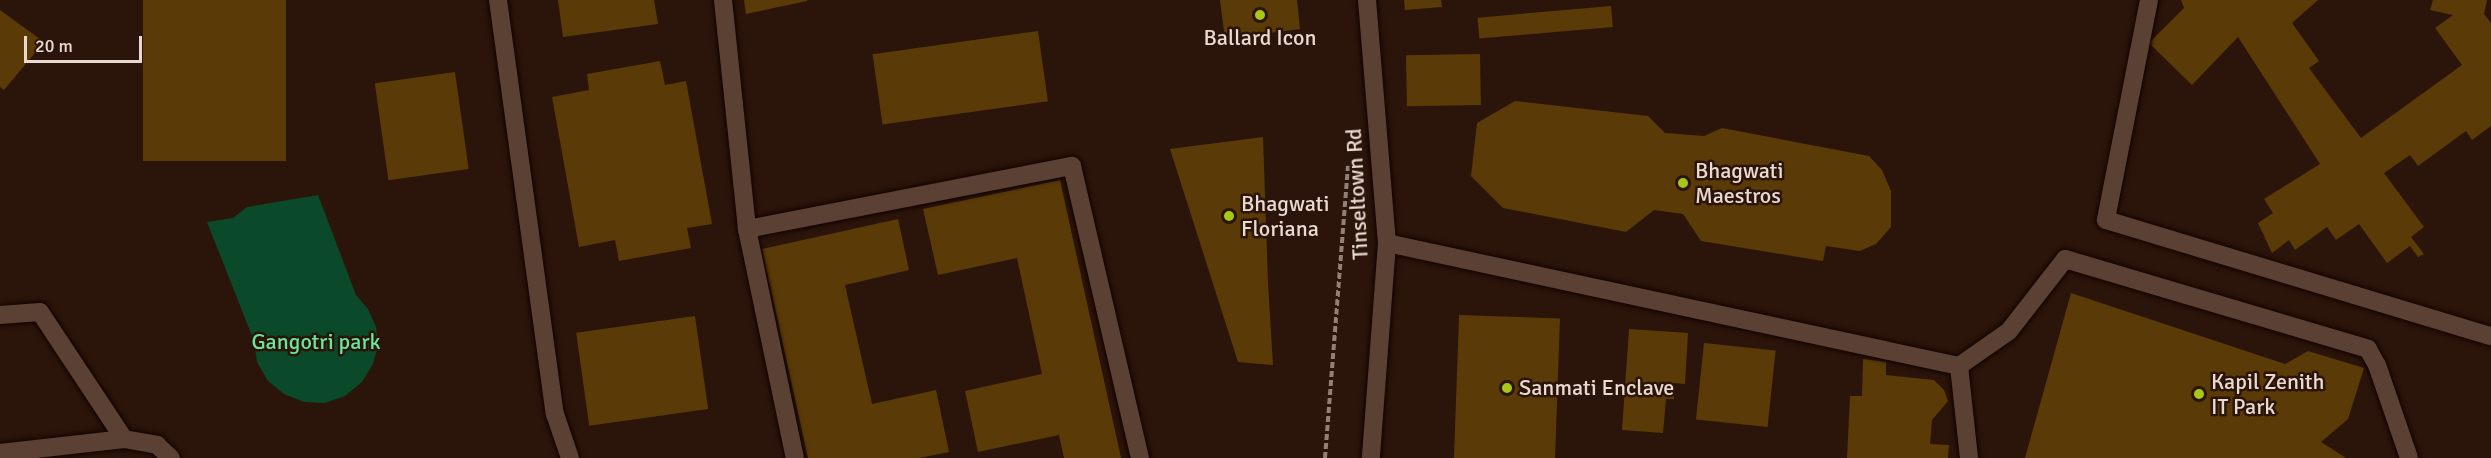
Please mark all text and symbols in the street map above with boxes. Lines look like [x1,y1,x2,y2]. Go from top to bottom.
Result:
marker: Ballard Icon [1253,8,1267,22]
scale bar [27,24,146,62]
place label: Ballard Icon [1204,25,1316,51]
text: 20 m [35,35,73,57]
street label: Tinseltown Rd [1340,128,1374,260]
place label: Bhagwati Maestros [1695,157,1783,208]
marker: Bhagwati Maestros [1676,176,1690,190]
place label: Bhagwati Floriana [1241,190,1329,242]
marker: Bhagwati Floriana [1222,209,1236,223]
park label: Gangotri park [251,329,381,355]
place label: Kapil Zenith IT Park [2211,368,2325,420]
place label: Sanmati Enclave [1519,375,1674,401]
marker: Sanmati Enclave [1500,381,1514,395]
marker: Kapil Zenith IT Park [2192,387,2206,401]

